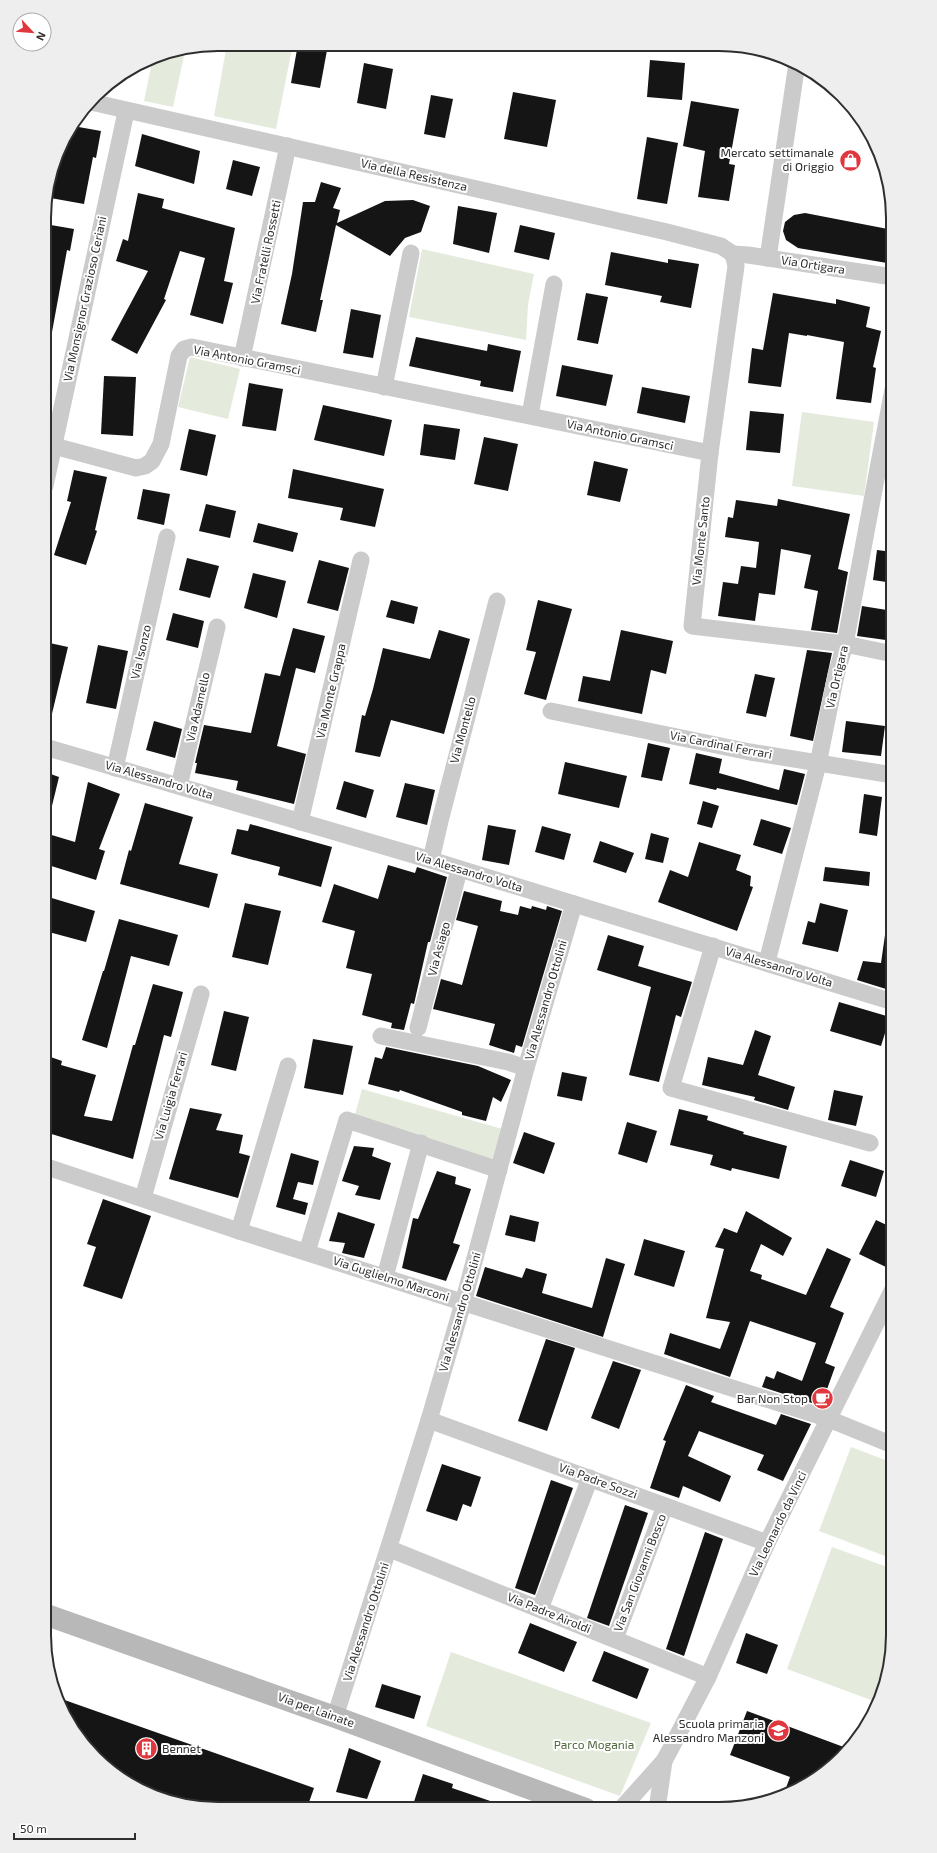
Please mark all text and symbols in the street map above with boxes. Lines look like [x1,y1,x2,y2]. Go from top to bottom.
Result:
north arrow [12,12,52,52]
text: N [34,30,49,43]
place label: Mercato settimanale di Origgio [721,145,834,173]
shop icon: Mercato settimanale di Origgio [837,147,863,173]
street label: Via della Resistenza [360,155,469,193]
street label: Via Fratelli Rossetti [247,199,283,305]
street label: Via Monsignor Grazioso Ceriani [60,215,108,383]
street label: Via Ortigara [780,252,846,276]
street label: Via Antonio Gramsci [192,342,302,376]
street label: Via Antonio Gramsci [565,416,675,452]
street label: Via Monte Santo [688,496,712,586]
street label: Via Isonzo [127,623,153,680]
street label: Via Monte Grappa [312,642,348,740]
street label: Via Ortigara [822,644,850,710]
street label: Via Adamello [182,670,212,743]
street label: Via Montello [446,695,478,765]
street label: Via Cardinal Ferrari [669,727,773,761]
street label: Via Alessandro Volta [104,757,215,801]
street label: Via Alessandro Volta [414,848,525,894]
street label: Via Asiago [424,920,452,978]
street label: Via Alessandro Ottolini [521,938,569,1061]
street label: Via Alessandro Volta [724,943,835,989]
street label: Via Luigia Ferrari [151,1050,189,1141]
street label: Via Alessandro Ottolini [435,1250,483,1373]
street label: Via Guglielmo Marconi [331,1253,451,1303]
cafe icon: Bar Non Stop [810,1386,836,1412]
place label: Bar Non Stop [737,1391,808,1405]
street label: Via Padre Sozzi [557,1459,640,1501]
street label: Via Leonardo da Vinci [745,1469,809,1579]
street label: Via San Giovanni Bosco [610,1512,668,1634]
street label: Via Alessandro Ottolini [339,1561,391,1683]
street label: Via Padre Airoldi [506,1589,593,1635]
street label: Via per Lainate [276,1689,357,1729]
place label: Scuola primaria Alessandro Manzoni [653,1716,764,1744]
school or university icon: Scuola primaria Alessandro Manzoni [766,1718,792,1744]
building icon: Bennet [133,1736,159,1762]
park label: Parco Mogania [554,1737,634,1751]
place label: Bennet [162,1741,201,1755]
scale bar [14,1815,135,1841]
text: 50 m [20,1821,47,1835]

